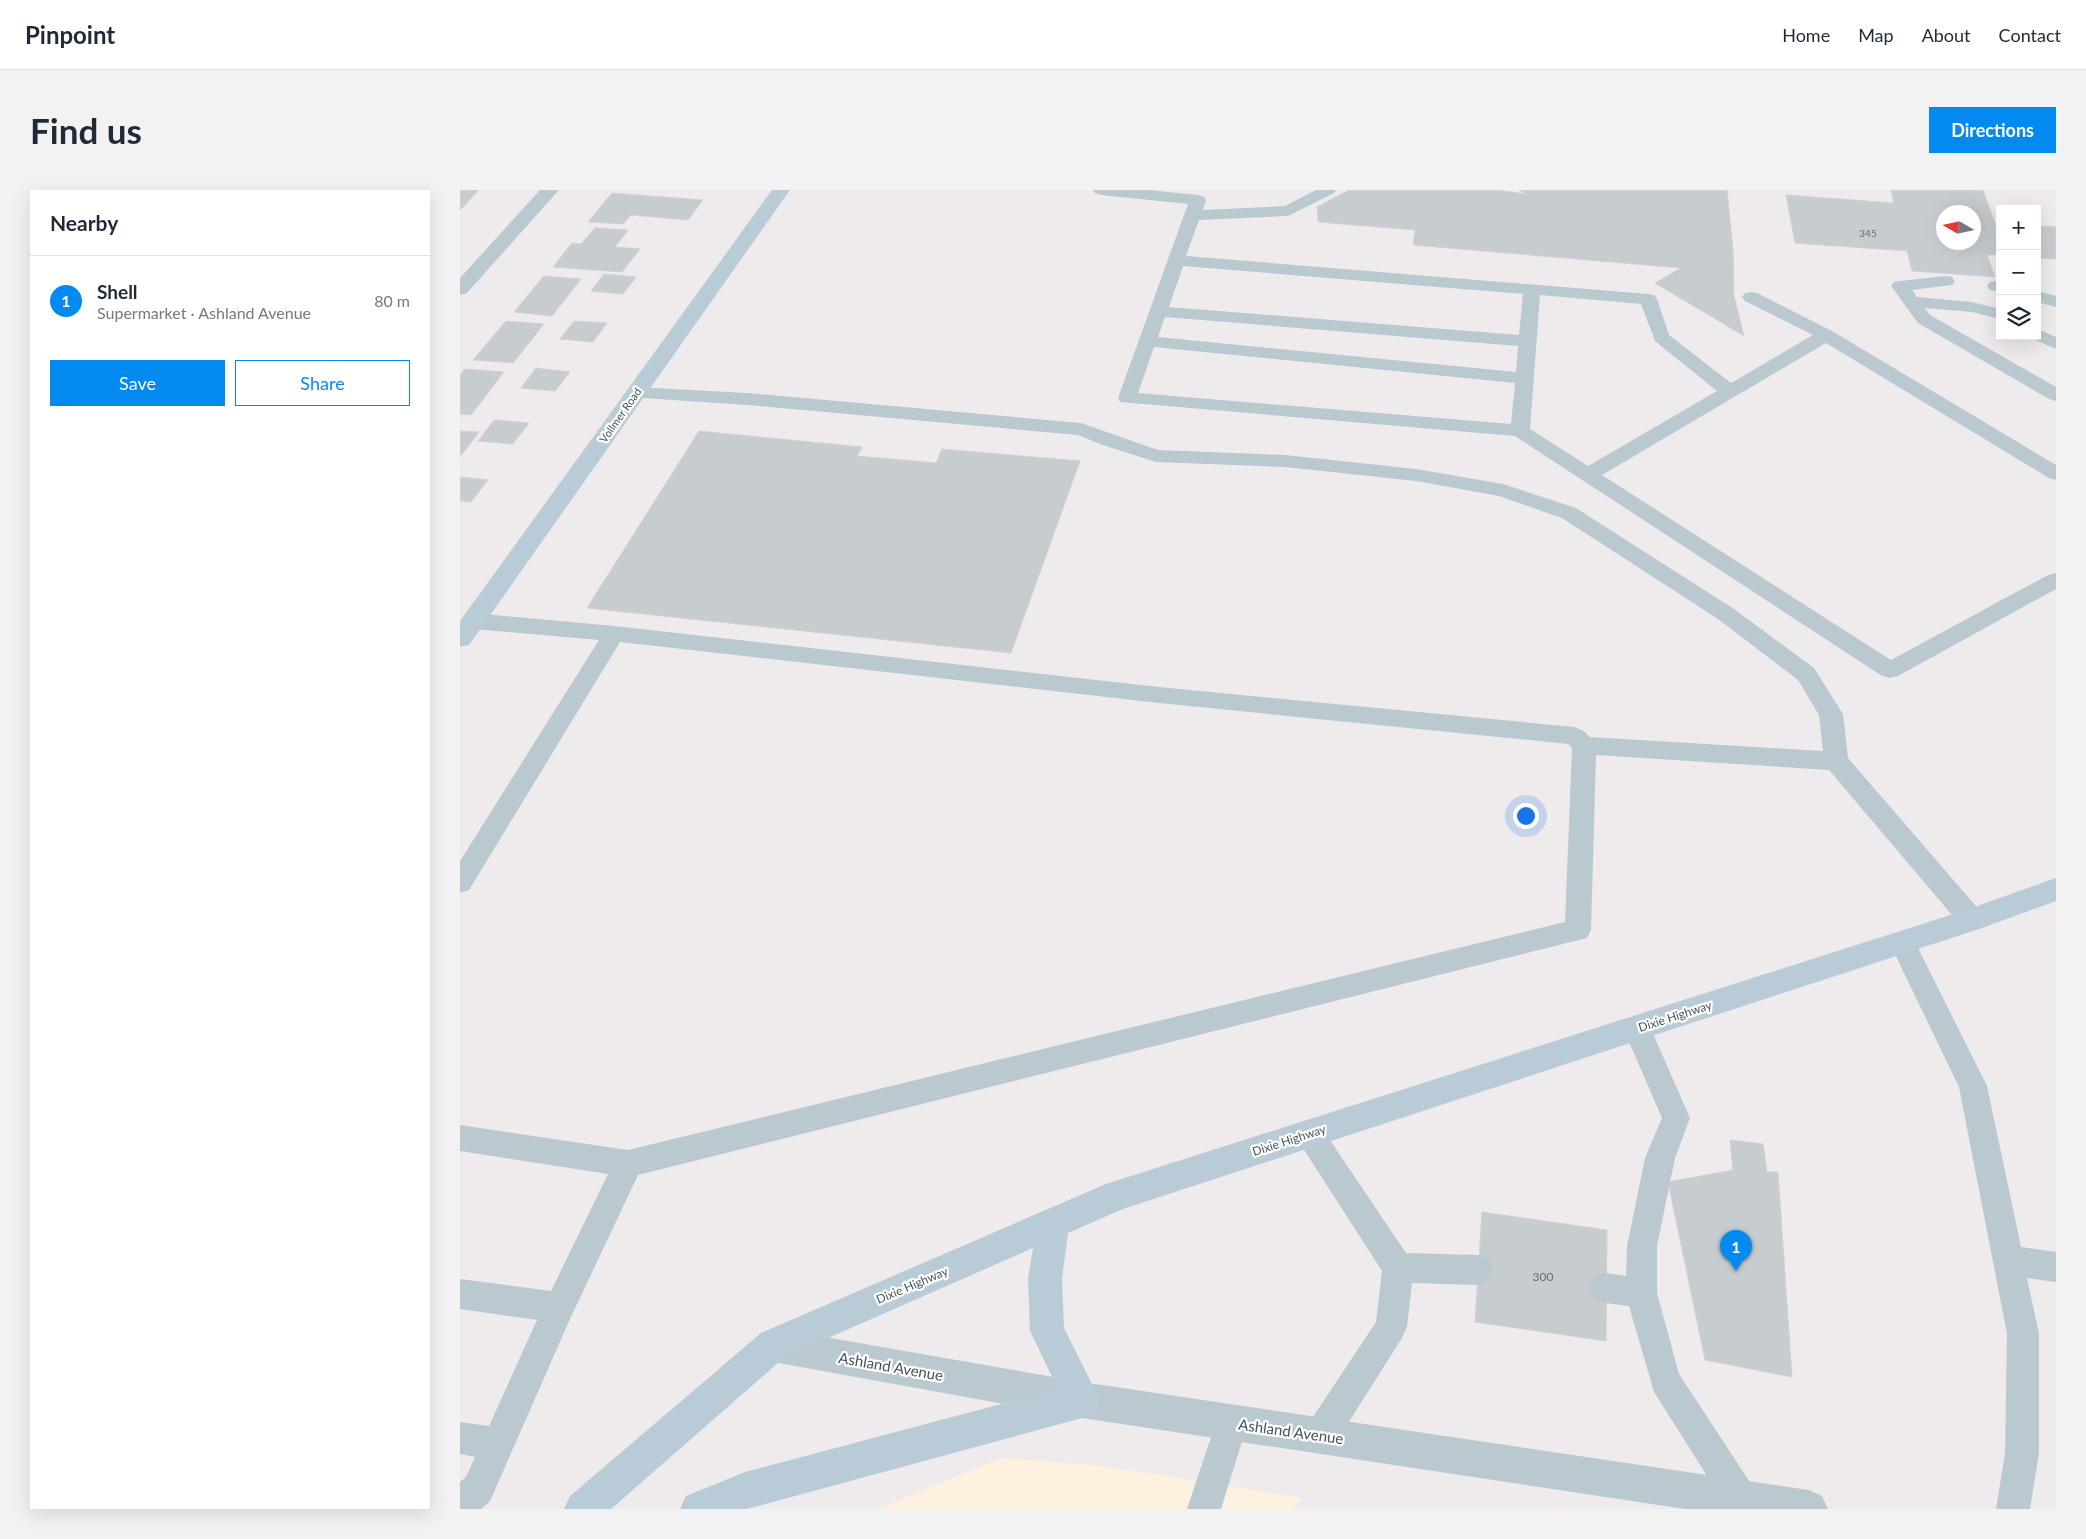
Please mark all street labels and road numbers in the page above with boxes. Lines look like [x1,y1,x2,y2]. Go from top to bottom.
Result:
street label: Vollmer Road [596,385,644,445]
street label: Dixie Highway [1636,997,1714,1035]
street label: Dixie Highway [1250,1121,1328,1159]
street label: Dixie Highway [874,1263,951,1307]
street label: Ashland Avenue [837,1348,945,1384]
street label: Ashland Avenue [1237,1415,1345,1447]

